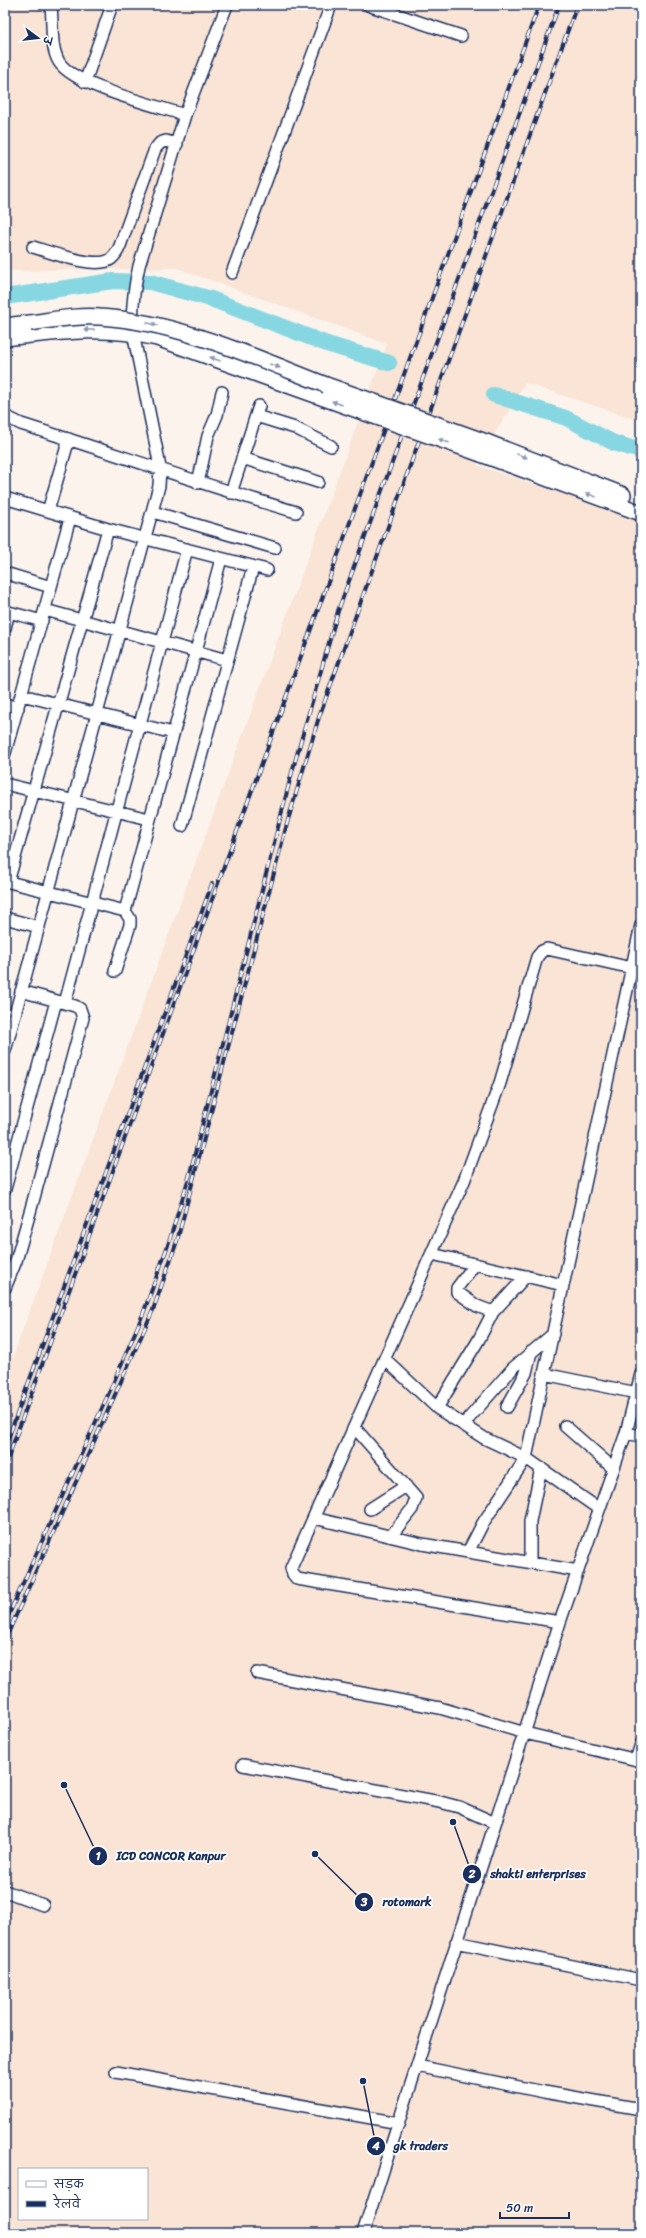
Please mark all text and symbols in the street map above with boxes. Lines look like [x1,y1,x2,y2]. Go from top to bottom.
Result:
north arrow [18,18,58,58]
text: उ [37,33,58,48]
one-way arrow [146,321,158,327]
one-way arrow [82,327,95,333]
one-way arrow [208,356,220,362]
one-way arrow [270,363,282,369]
one-way arrow [331,399,343,405]
one-way arrow [438,437,450,443]
one-way arrow [516,454,528,460]
one-way arrow [585,492,597,498]
callout: ICD CONCOR Kanpur [88,1844,233,1868]
text: 1 [95,1845,101,1867]
text: ICD CONCOR Kanpur [116,1845,226,1867]
callout: shakti enterprises [462,1862,594,1886]
text: 2 [468,1863,476,1885]
text: shakti enterprises [489,1863,586,1885]
callout: rotomark [354,1890,439,1914]
text: 3 [360,1891,368,1913]
text: rotomark [382,1891,432,1913]
callout: gk traders [366,2134,456,2158]
text: 4 [371,2135,380,2157]
text: gk traders [392,2135,449,2157]
legend [18,2168,148,2220]
text: सड़क [53,2173,85,2195]
text: रेलवे [52,2193,81,2215]
scale bar [500,2194,569,2220]
text: 50 m [506,2197,533,2219]

